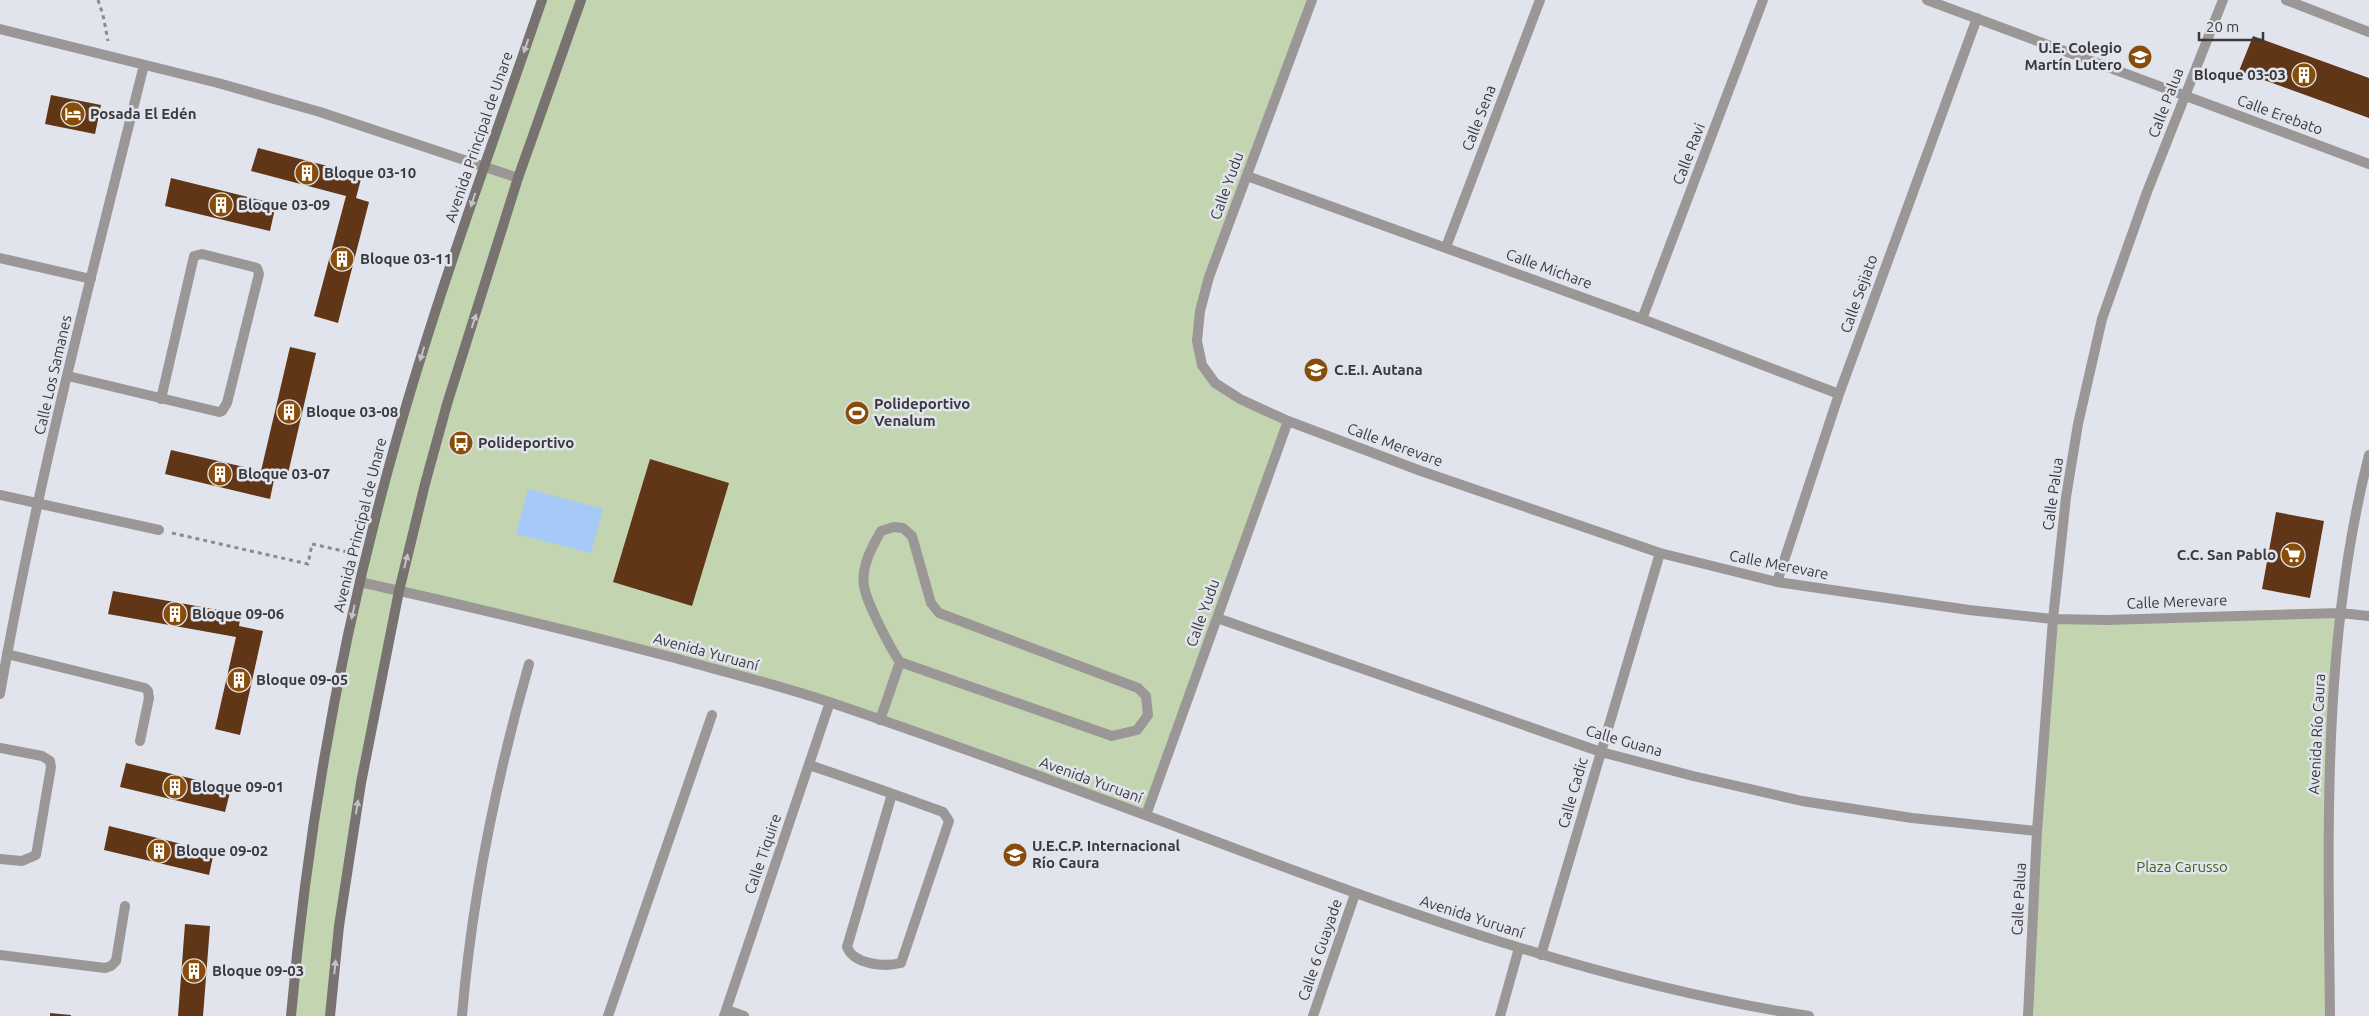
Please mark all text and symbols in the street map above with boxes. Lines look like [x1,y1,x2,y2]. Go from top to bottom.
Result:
scale bar [2199,10,2263,42]
text: 20 m [2206,18,2239,35]
one-way arrow [522,39,530,54]
place label: U.E. Colegio Martín Lutero [2024,39,2122,73]
school or university icon: U.E. Colegio Martín Lutero [2127,44,2153,70]
street label: Avenida Principal de Unare [441,49,516,224]
building icon: Bloque 03-03 [2291,62,2317,88]
street label: Calle Palua [2144,66,2187,140]
place label: Bloque 03-03 [2194,66,2286,83]
street label: Calle Sena [1458,83,1499,153]
street label: Calle Erebato [2235,91,2325,138]
hotel icon: Posada El Edén [60,101,86,127]
place label: Posada El Edén [90,105,196,122]
street label: Calle Ravi [1669,121,1708,187]
street label: Calle Yudu [1206,150,1247,222]
building icon: Bloque 03-10 [294,160,320,186]
place label: Bloque 03-10 [324,164,416,181]
building icon: Bloque 03-09 [208,192,234,218]
one-way arrow [469,192,476,207]
place label: Bloque 03-09 [238,196,330,213]
street label: Calle Michare [1504,245,1595,292]
building icon: Bloque 03-11 [329,246,355,272]
place label: Bloque 03-11 [360,250,452,267]
street label: Calle Sejiato [1836,252,1881,335]
street label: Calle Los Samanes [30,313,75,436]
one-way arrow [470,313,478,328]
one-way arrow [418,347,426,362]
school or university icon: C.E.I. Autana [1303,357,1329,383]
place label: C.E.I. Autana [1334,361,1423,378]
place label: Polideportivo Venalum [874,395,970,429]
building icon: Bloque 03-08 [276,399,302,425]
sports icon: Polideportivo Venalum [844,400,870,426]
place label: Bloque 03-08 [306,403,398,420]
street label: Calle Merevare [1345,419,1445,470]
bus stop icon: Polideportivo [448,430,474,456]
place label: Polideportivo [478,434,574,451]
street label: Avenida Principal de Unare [330,436,389,614]
street label: Calle Palua [2039,456,2066,531]
building icon: Bloque 03-07 [207,461,233,487]
place label: Bloque 03-07 [238,465,330,482]
supermarket icon: C.C. San Pablo [2280,542,2306,568]
place label: C.C. San Pablo [2177,546,2276,563]
street label: Calle Merevare [1728,547,1830,582]
one-way arrow [402,554,410,569]
street label: Calle Yudu [1182,577,1223,649]
street label: Calle Merevare [2126,591,2228,612]
building icon: Bloque 09-06 [162,601,188,627]
place label: Bloque 09-06 [192,605,284,622]
one-way arrow [349,605,357,620]
street label: Avenida Yuruaní [652,629,761,674]
building icon: Bloque 09-05 [226,667,252,693]
place label: Bloque 09-05 [256,671,348,688]
street label: Avenida Río Caura [2305,673,2328,795]
street label: Calle Guana [1584,721,1664,760]
street label: Avenida Yuruaní [1037,753,1145,806]
street label: Calle Cadic [1554,756,1591,830]
building icon: Bloque 09-01 [162,774,188,800]
place label: Bloque 09-01 [192,778,284,795]
one-way arrow [354,798,362,814]
street label: Calle Tiquire [741,811,784,896]
place label: U.E.C.P. Internacional Río Caura [1032,837,1181,871]
building icon: Bloque 09-02 [146,838,172,864]
place label: Bloque 09-02 [176,842,268,859]
school or university icon: U.E.C.P. Internacional Río Caura [1002,842,1028,868]
park label: Plaza Carusso [2136,858,2228,875]
street label: Calle Palua [2008,862,2029,936]
street label: Avenida Yuruaní [1418,892,1527,941]
street label: Calle 6 Guayade [1294,897,1345,1003]
building icon: Bloque 09-03 [181,958,207,984]
one-way arrow [331,959,339,975]
place label: Bloque 09-03 [212,962,304,979]

